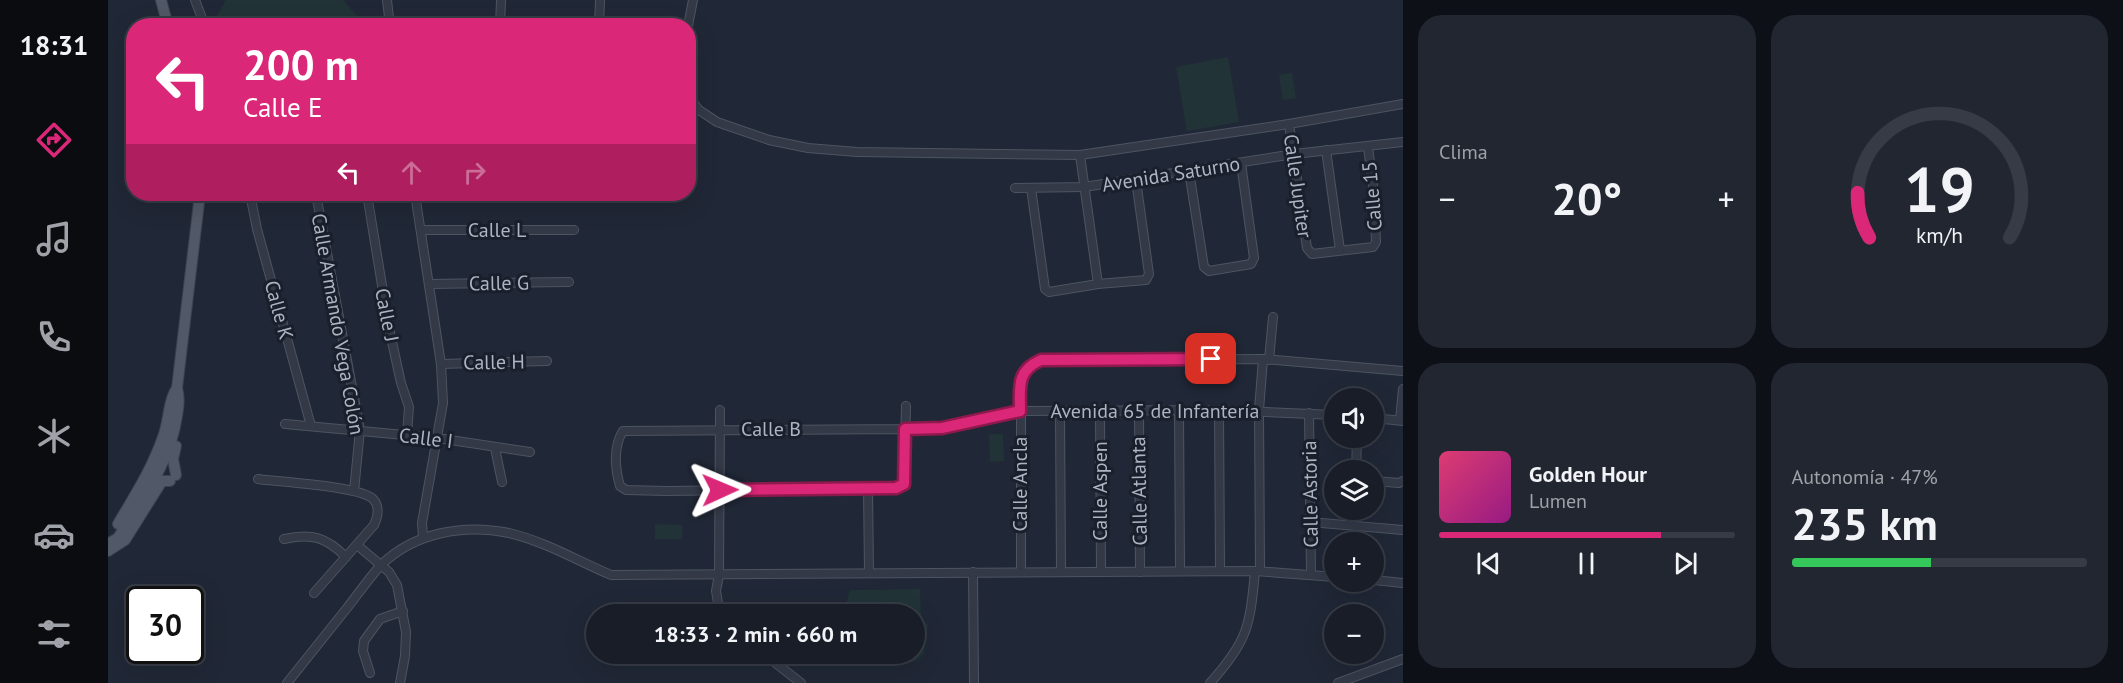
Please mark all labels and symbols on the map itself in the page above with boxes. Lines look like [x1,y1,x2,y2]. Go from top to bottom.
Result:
street label: Calle Jupiter [1278,132,1318,240]
street label: Avenida Saturno [1100,150,1242,198]
street label: Calle 15 [1356,160,1388,232]
street label: Calle Armando Vega Colón [306,211,370,437]
street label: Calle L [468,217,526,243]
street label: Calle G [469,269,529,297]
street label: Calle K [259,277,299,343]
street label: Calle J [369,286,405,344]
pin [1185,333,1236,384]
street label: Calle H [463,348,525,376]
street label: Avenida 65 de Infantería [1050,398,1260,424]
street label: Calle B [741,416,801,442]
street label: Calle I [398,422,454,454]
street label: Calle Atlanta [1125,436,1153,546]
street label: Calle Ancla [1007,437,1033,531]
street label: Calle Astoria [1296,440,1324,548]
street label: Calle Aspen [1087,441,1113,541]
position arrow [688,458,752,522]
speed limit sign: 30 [126,586,204,664]

